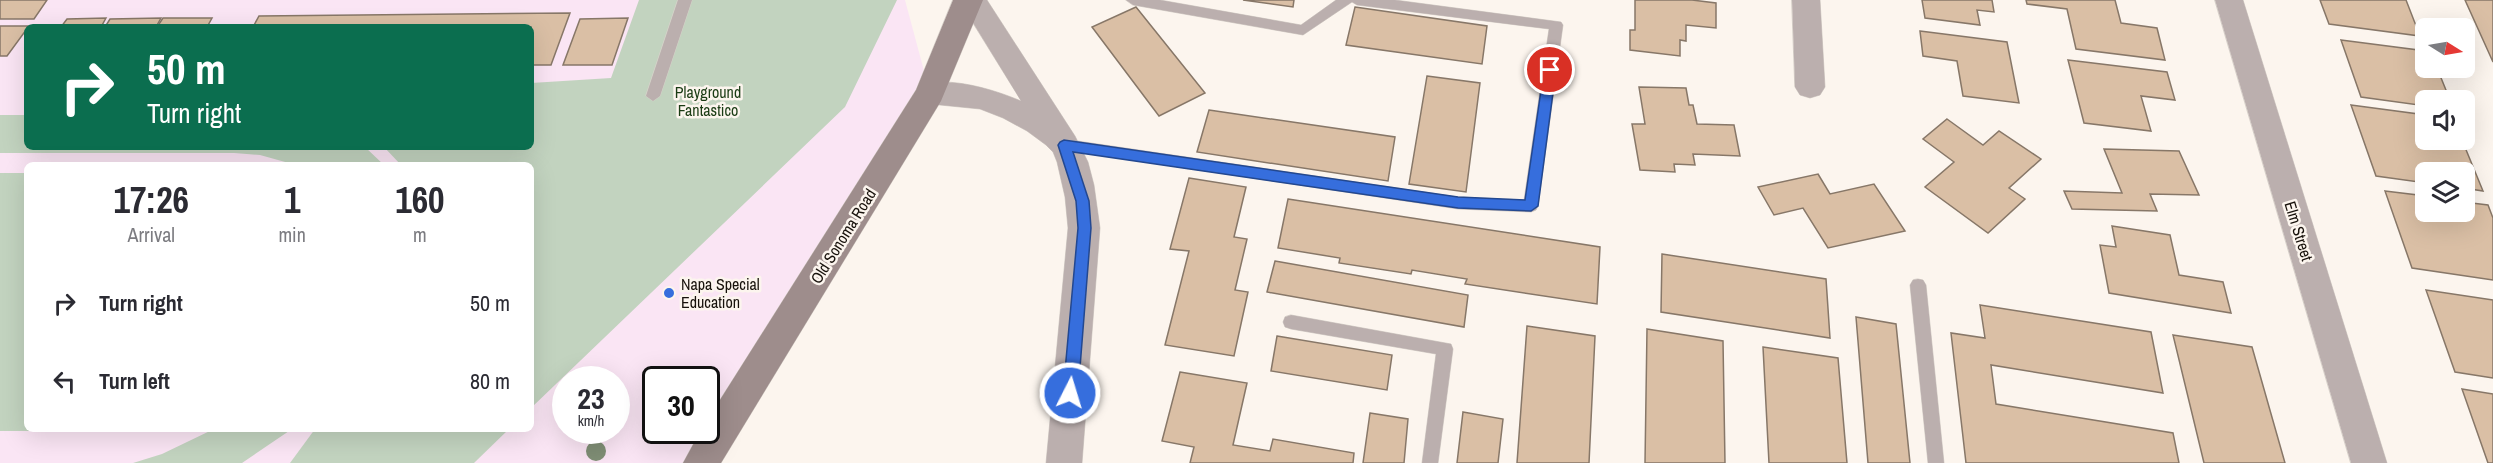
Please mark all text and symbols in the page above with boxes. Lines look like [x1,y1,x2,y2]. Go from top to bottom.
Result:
north arrow [2415,18,2475,78]
map controls [2415,18,2475,222]
text: 50 m [147,41,226,97]
pin [1524,44,1575,95]
icon: right [48,48,126,126]
icon: arrive [1533,53,1566,86]
park label: Playground Fantastico [675,81,741,121]
button: sound [2415,90,2475,150]
text: Turn right [147,95,241,131]
button: layers [2415,162,2475,222]
text: 17:26 [113,176,189,224]
text: 1 [284,176,300,224]
text: 160 [395,176,445,224]
street label: Old Sonoma Road [805,184,881,288]
street label: Elm Street [2280,198,2319,264]
text: Arrival [128,221,175,248]
text: min [278,221,306,248]
text: m [413,221,427,248]
place label: Napa Special Education [681,273,760,313]
marker: Napa Special Education [662,286,676,300]
icon: right [48,287,81,320]
text: Turn right [99,288,183,318]
text: 50 m [470,288,510,318]
position arrow [1038,361,1102,425]
icon: left [48,365,81,398]
text: Turn left [99,366,170,396]
text: 80 m [470,366,510,396]
speed limit sign: 30 [642,366,720,444]
text: 23 [577,378,605,418]
text: km/h [578,410,604,431]

